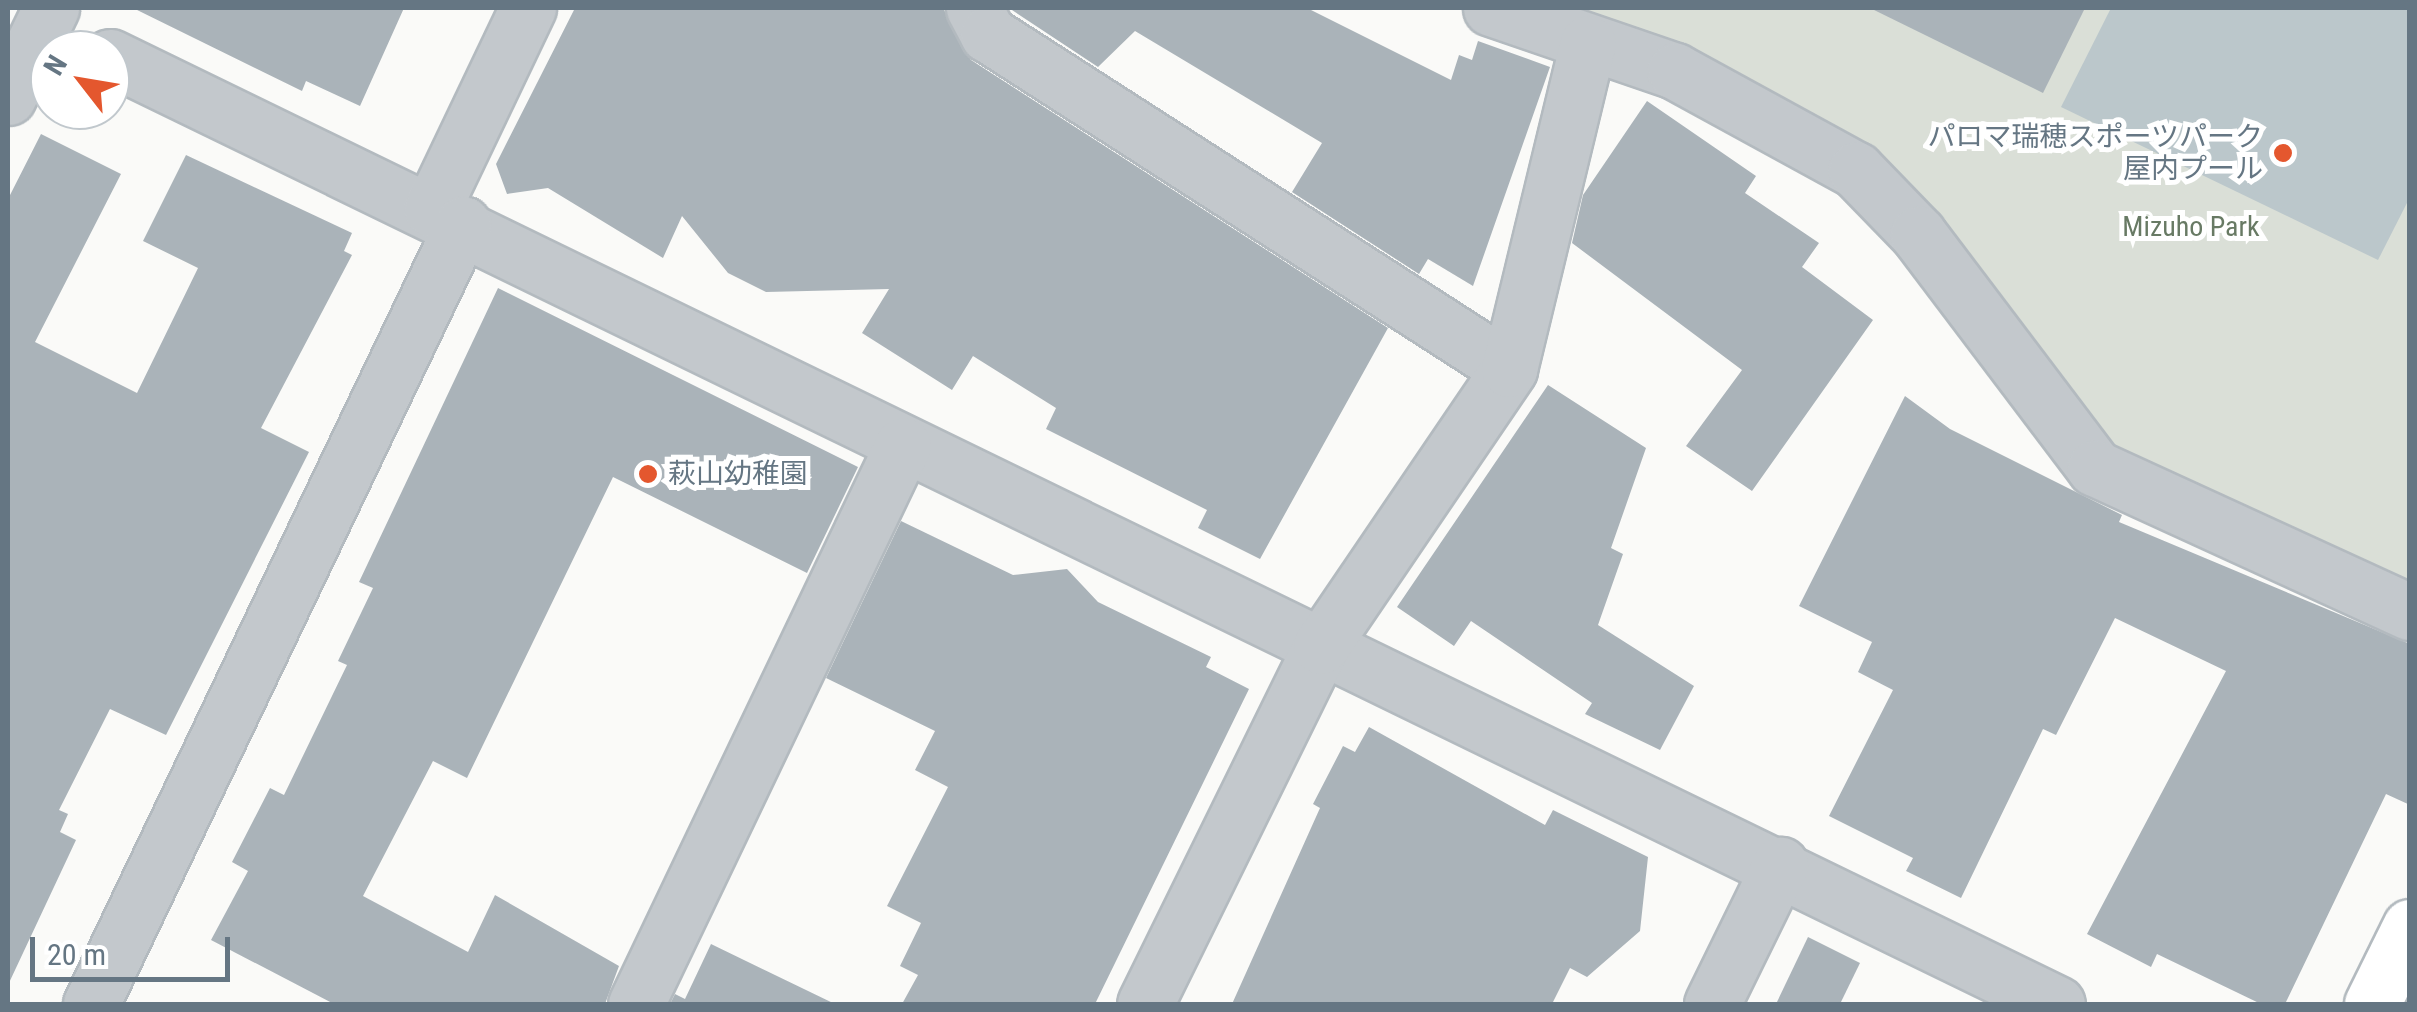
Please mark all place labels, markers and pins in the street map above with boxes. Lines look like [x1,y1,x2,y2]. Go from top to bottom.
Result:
place label: パロマ瑞穂スポーツパーク 屋内プール [1927,120,2263,186]
marker: パロマ瑞穂スポーツパーク 屋内プール [2272,142,2294,164]
place label: 萩山幼稚園 [668,457,808,491]
marker: 萩山幼稚園 [637,463,659,485]

